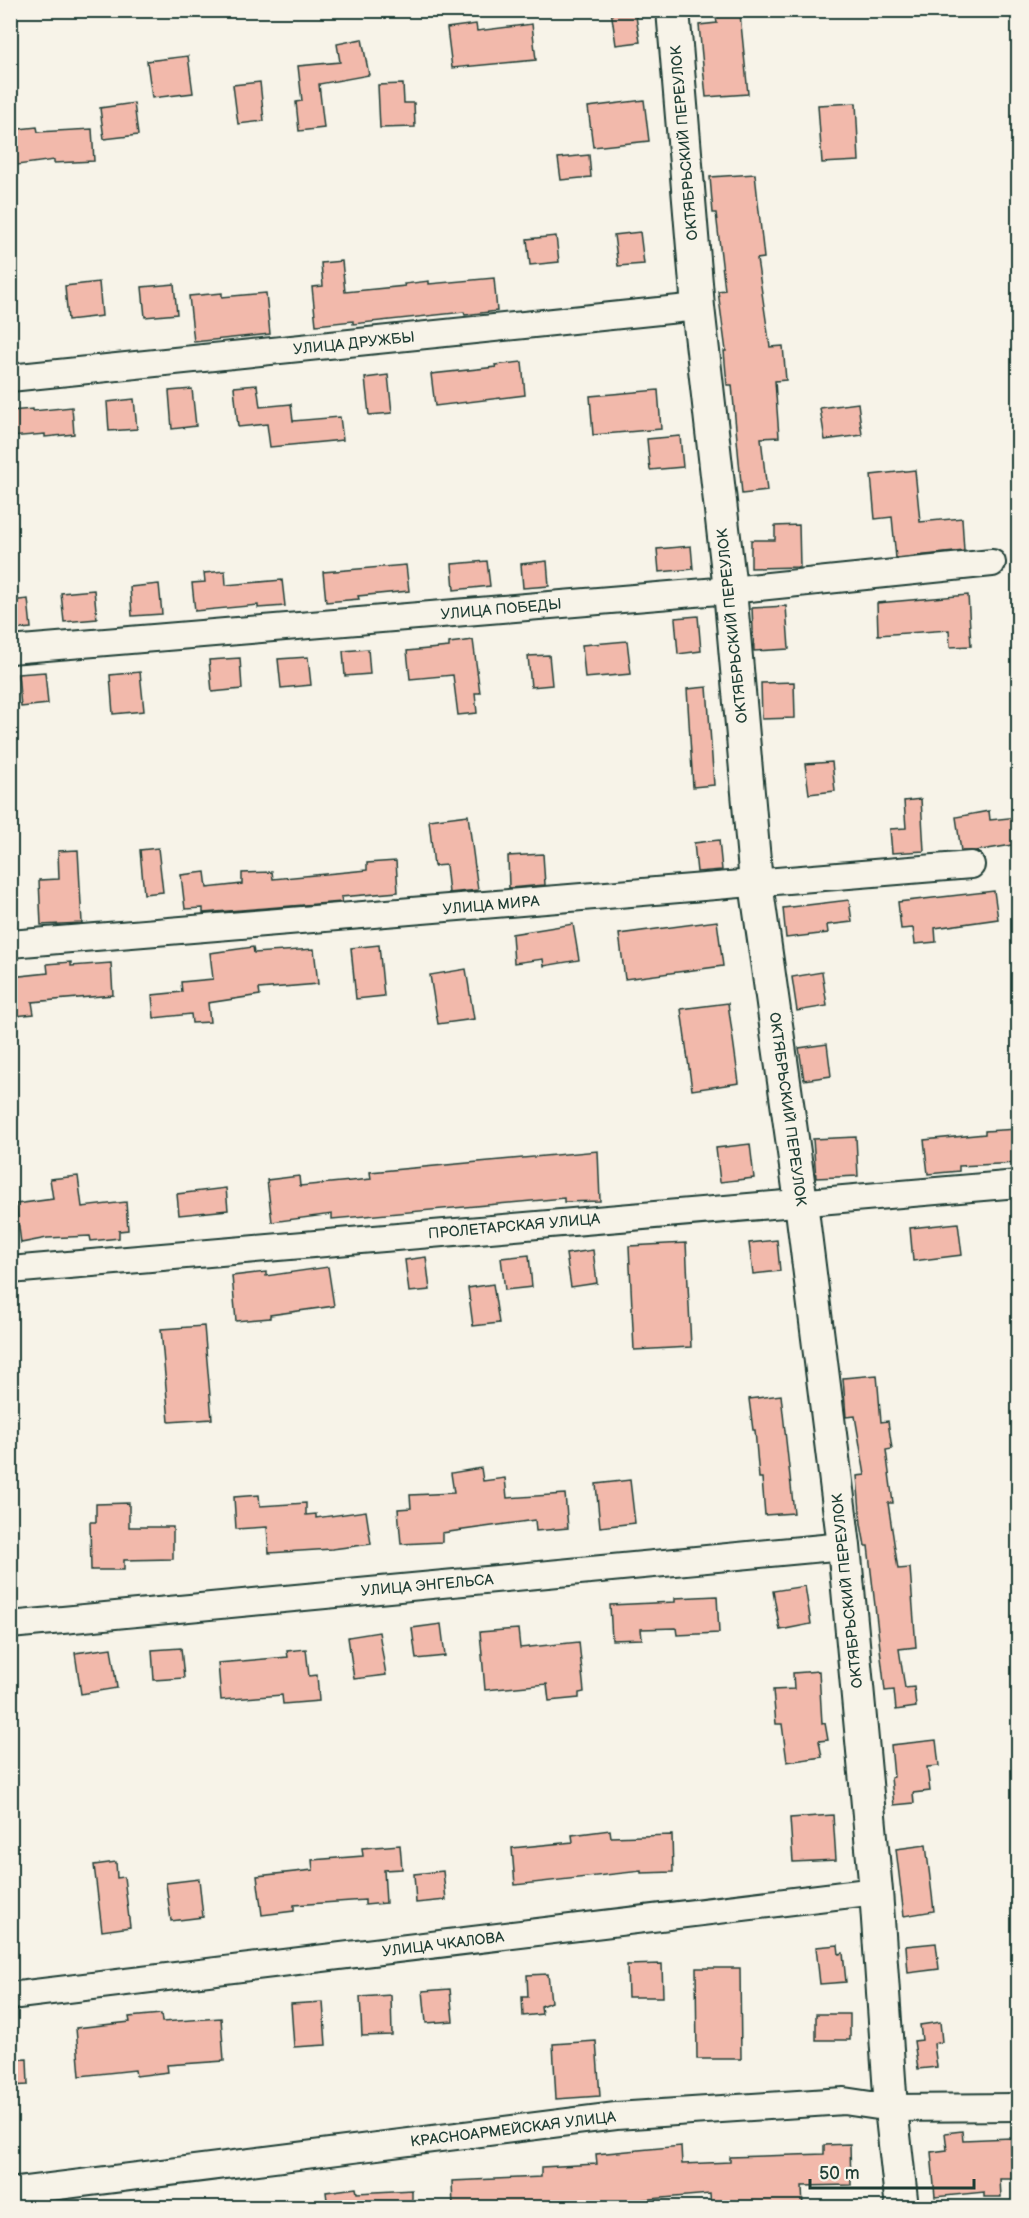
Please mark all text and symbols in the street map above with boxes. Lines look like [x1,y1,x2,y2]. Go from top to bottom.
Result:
street label: ОКТЯБРЬСКИЙ ПЕРЕУЛОК [666,44,702,241]
street label: УЛИЦА ДРУЖБЫ [292,328,416,359]
street label: ОКТЯБРЬСКИЙ ПЕРЕУЛОК [713,527,752,724]
street label: УЛИЦА ПОБЕДЫ [440,595,562,624]
street label: УЛИЦА МИРА [442,892,541,919]
street label: ОКТЯБРЬСКИЙ ПЕРЕУЛОК [764,1011,811,1208]
street label: ПРОЛЕТАРСКАЯ УЛИЦА [427,1209,602,1243]
street label: ОКТЯБРЬСКИЙ ПЕРЕУЛОК [828,1492,867,1689]
street label: УЛИЦА ЭНГЕЛЬСА [360,1570,495,1601]
street label: УЛИЦА ЧКАЛОВА [381,1927,506,1961]
street label: КРАСНОАРМЕЙСКАЯ УЛИЦА [409,2107,618,2152]
scale bar [810,2152,974,2190]
text: 50 m [819,2163,860,2184]

